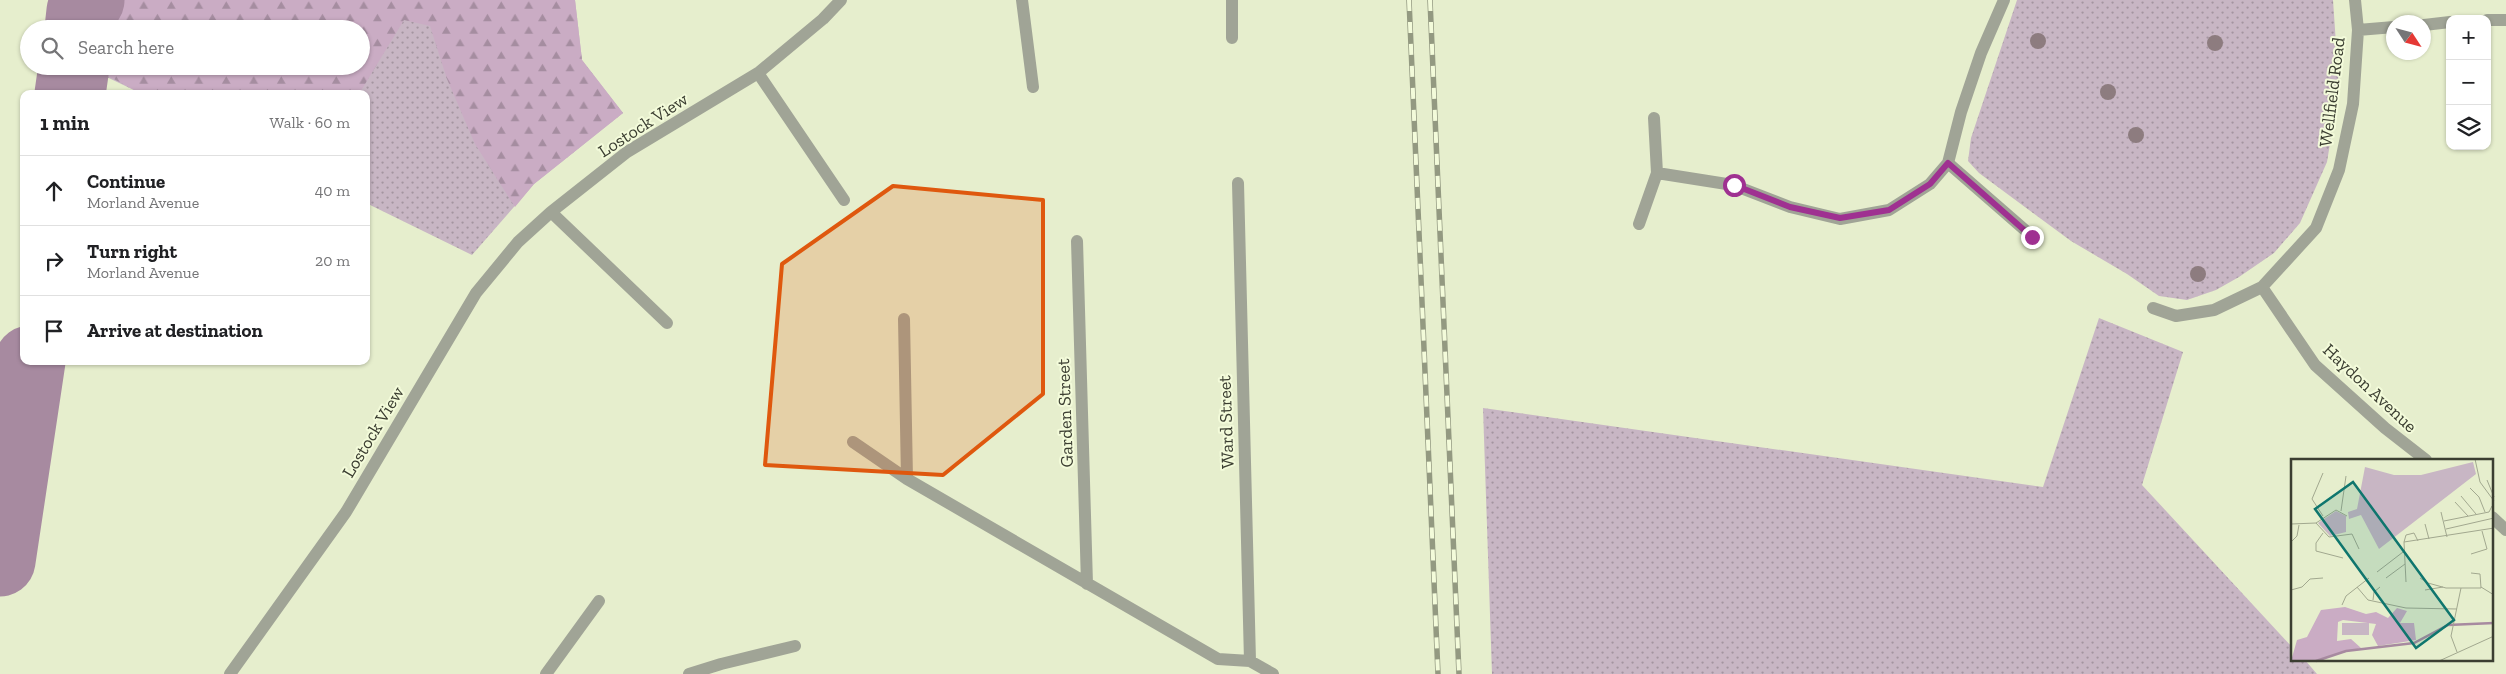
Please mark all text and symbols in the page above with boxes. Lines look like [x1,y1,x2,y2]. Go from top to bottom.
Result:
north arrow [2386,15,2431,60]
map controls [2446,15,2491,150]
button: + [2446,15,2491,60]
search box [20,20,370,75]
icon: search [38,34,66,62]
text: Search here [78,36,174,59]
street label: Wellfield Road [2314,36,2350,148]
button: − [2446,60,2491,105]
street label: Lostock View [594,88,692,162]
button: layers [2446,105,2491,150]
text: 1 min [40,110,90,135]
text: Walk · 60 m [270,113,350,132]
text: Continue [87,170,165,193]
route start [1723,174,1746,197]
icon: ahead [40,177,68,205]
text: 40 m [315,181,350,200]
text: Morland Avenue [87,193,199,212]
route end [2021,226,2044,249]
text: Turn right [87,240,177,263]
icon: right [40,247,68,275]
text: 20 m [315,251,350,270]
text: Morland Avenue [87,263,199,282]
icon: arrive [40,317,68,345]
text: Arrive at destination [87,319,263,342]
street label: Haydon Avenue [2318,339,2422,437]
street label: Garden Street [1052,358,1078,468]
street label: Ward Street [1213,374,1239,469]
street label: Lostock View [337,382,409,482]
inset map [2291,459,2494,662]

